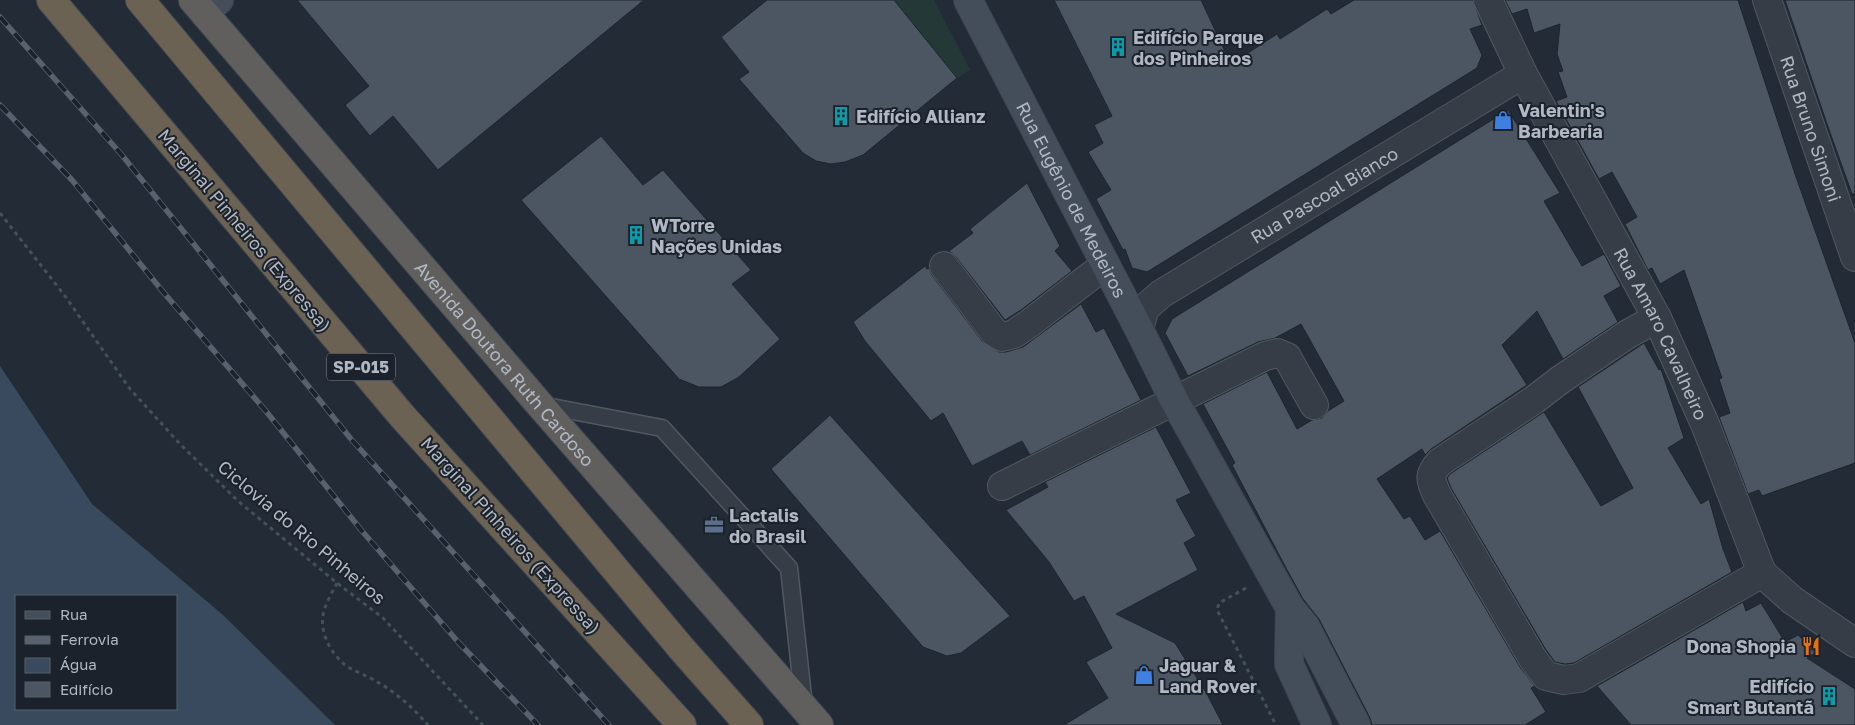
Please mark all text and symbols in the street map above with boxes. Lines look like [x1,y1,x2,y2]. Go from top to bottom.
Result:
place label: Edifício Parque dos Pinheiros [1133,26,1264,69]
building icon: Edifício Parque dos Pinheiros [1107,36,1129,58]
street label: Rua Bruno Simoni [1776,53,1846,205]
street label: Rua Eugênio de Medeiros [1012,98,1132,301]
place label: Valentin's Barbearia [1518,99,1605,142]
building icon: Edifício Allianz [830,105,852,127]
place label: Edifício Allianz [856,105,985,127]
shop icon: Valentin's Barbearia [1492,109,1514,131]
street label: Marginal Pinheiros (Expressa) [154,124,336,336]
street label: Rua Pascoal Bianco [1246,142,1402,248]
place label: WTorre Nações Unidas [651,214,782,257]
building icon: WTorre Nações Unidas [625,224,647,246]
street label: Rua Amaro Cavalheiro [1609,244,1713,423]
street label: Avenida Doutora Ruth Cardoso [410,256,599,471]
road number: SP-015 [327,354,395,381]
street label: Marginal Pinheiros (Expressa) [417,432,605,638]
street label: Ciclovia do Rio Pinheiros [214,455,390,609]
place label: Lactalis do Brasil [729,504,806,547]
office icon: Lactalis do Brasil [703,514,725,536]
legend [15,595,178,710]
text: Rua [60,605,87,623]
text: Ferrovia [60,630,119,648]
place label: Dona Shopia [1686,635,1796,657]
restaurant icon: Dona Shopia [1800,635,1822,657]
place label: Jaguar & Land Rover [1159,654,1257,697]
text: Água [60,655,97,673]
shop icon: Jaguar & Land Rover [1133,664,1155,686]
place label: Edifício Smart Butantã [1687,675,1814,718]
text: Edifício [60,680,113,698]
building icon: Edifício Smart Butantã [1818,685,1840,707]

